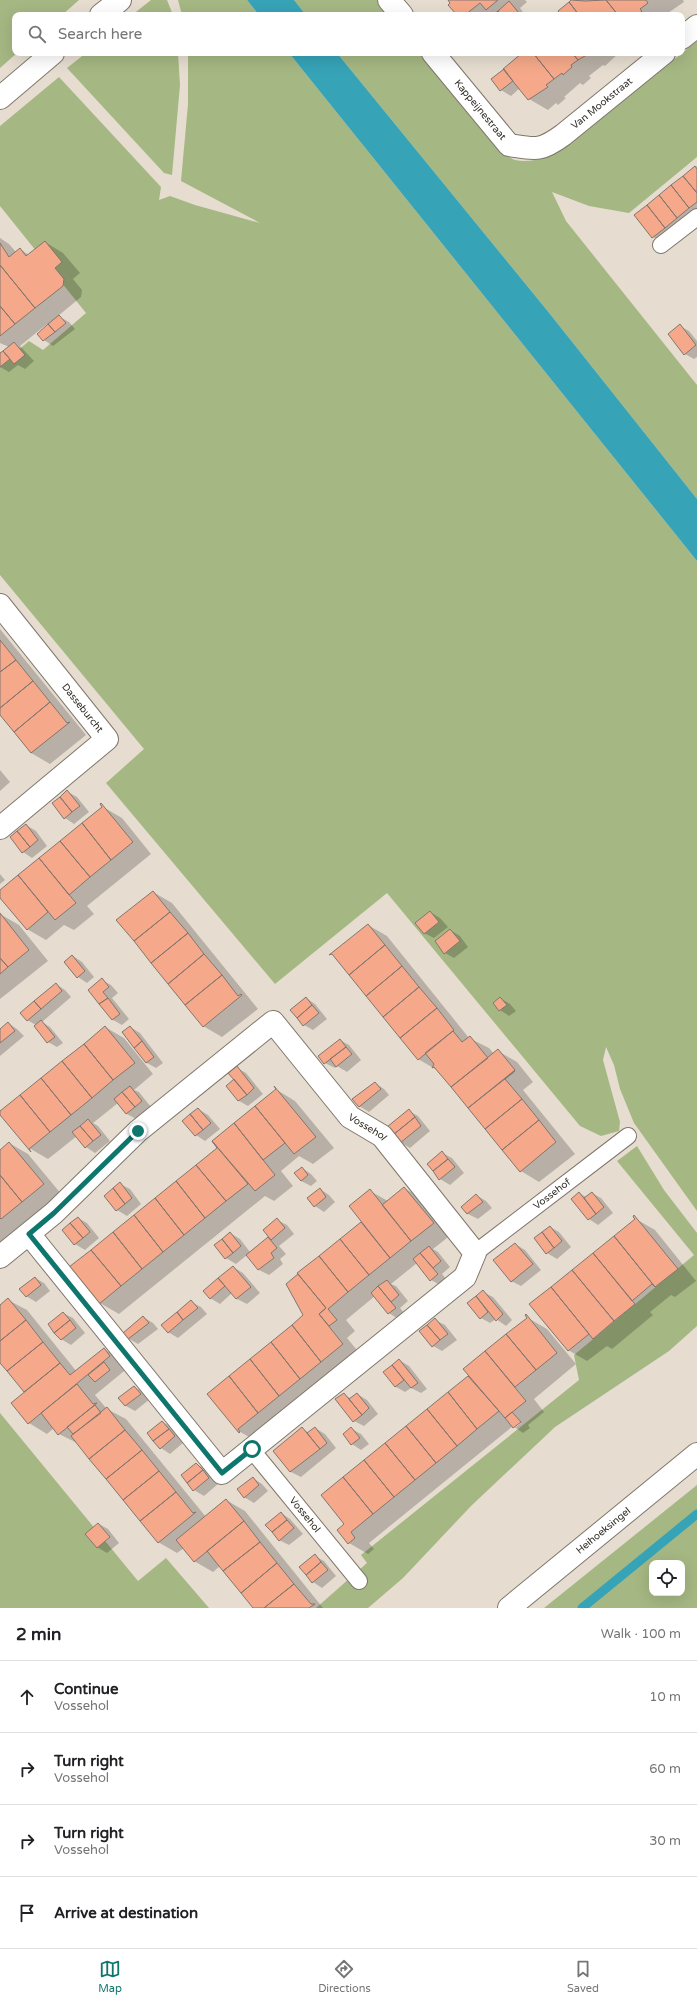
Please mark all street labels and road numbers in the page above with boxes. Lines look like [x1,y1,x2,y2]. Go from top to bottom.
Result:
street label: Van Mookstraat [569,75,635,132]
street label: Kappeijnestraat [452,77,509,143]
street label: Dasseburcht [59,681,106,735]
street label: Vossehol [346,1111,389,1143]
street label: Vossehof [531,1176,573,1212]
street label: Vossehol [287,1495,323,1535]
street label: Heihoeksingel [574,1505,633,1556]

